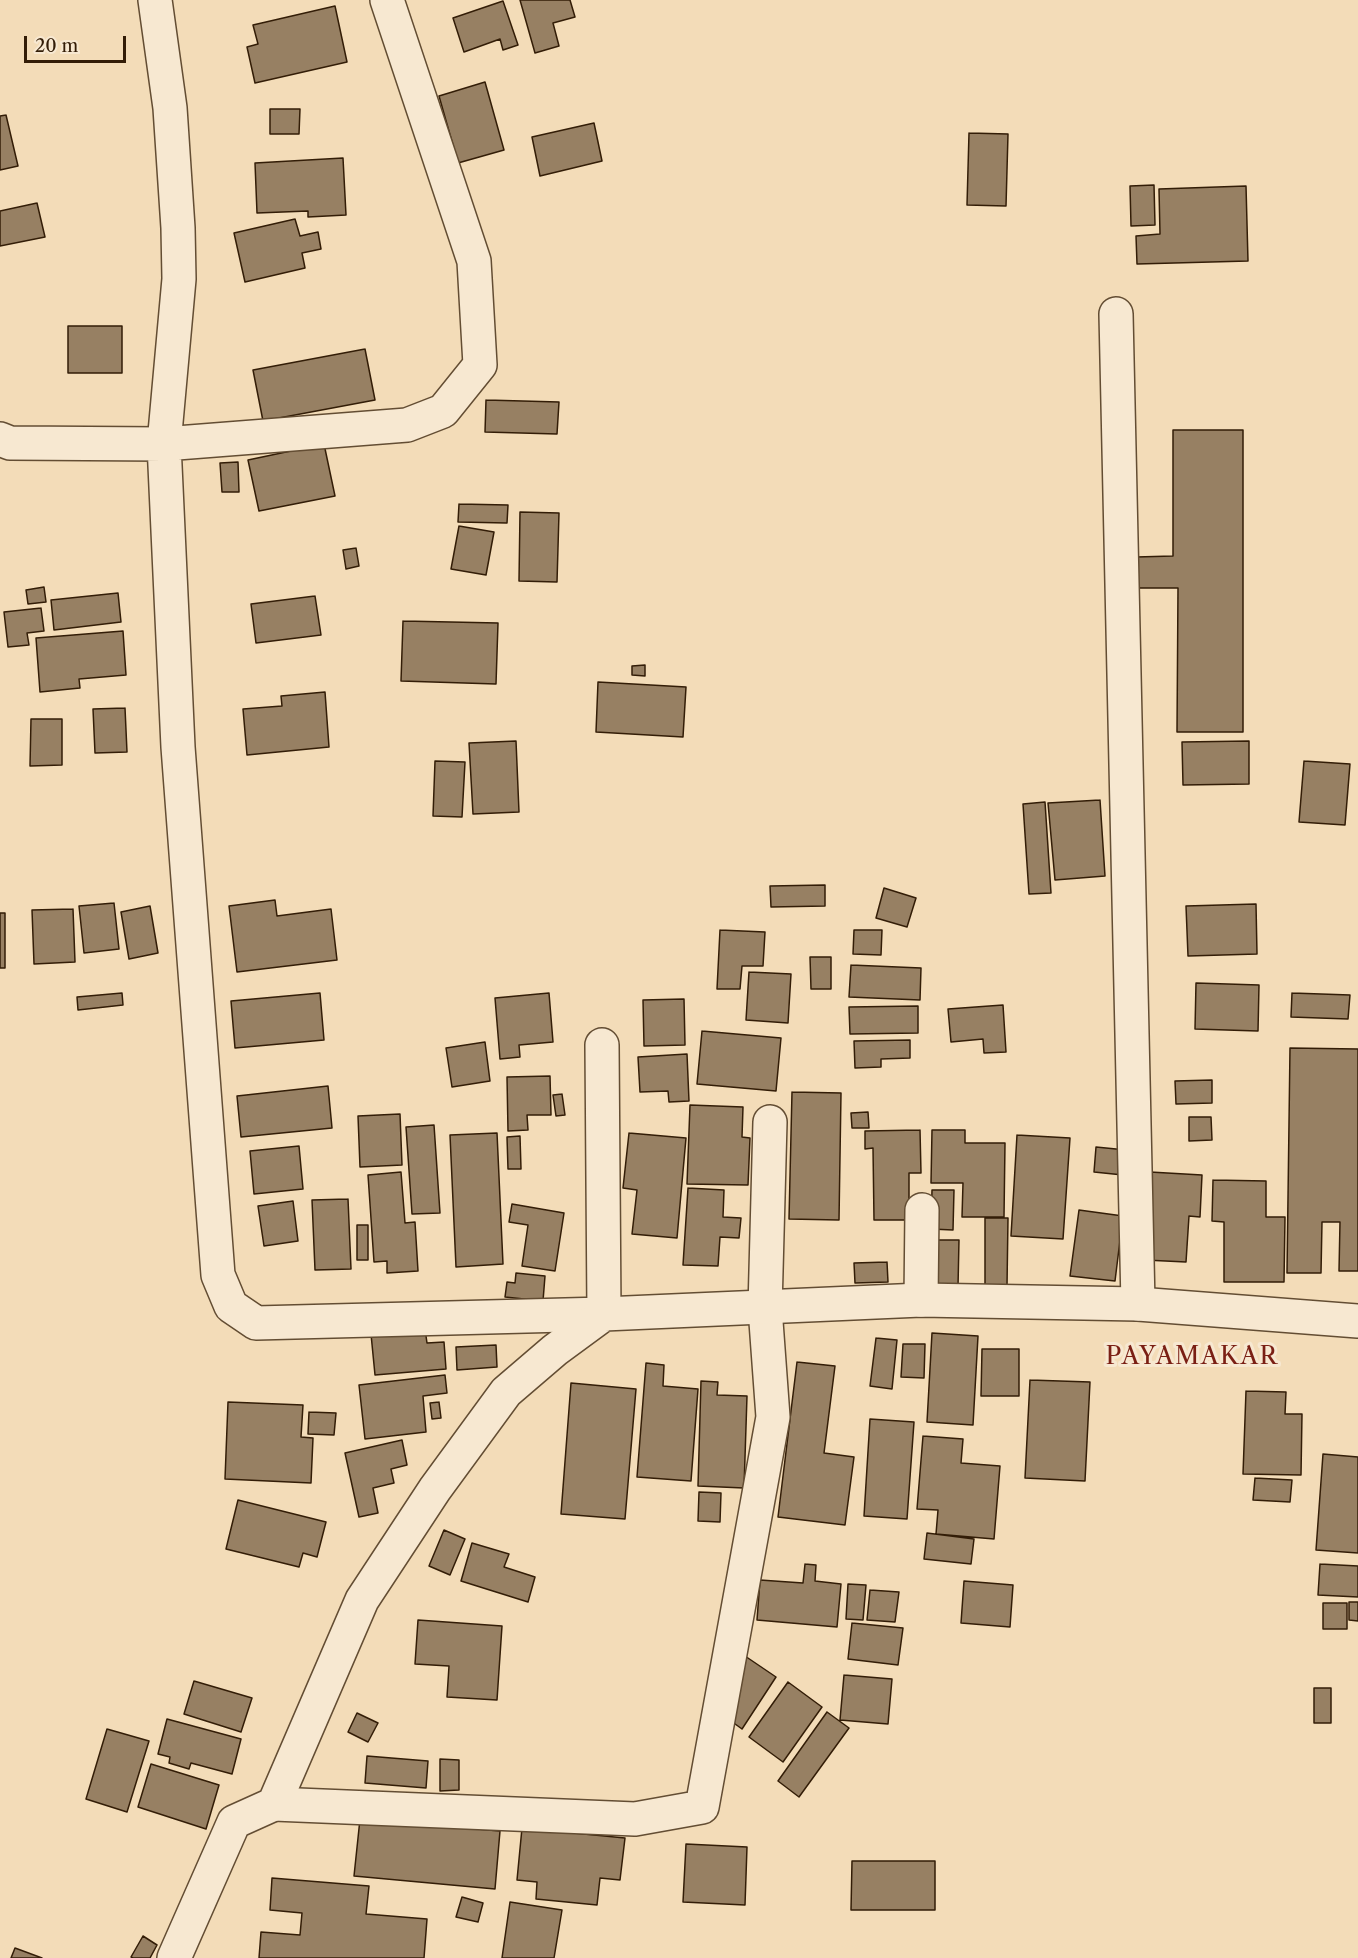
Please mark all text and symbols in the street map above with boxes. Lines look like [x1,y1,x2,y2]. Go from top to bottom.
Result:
scale bar [27,24,129,62]
text: 20 m [35,35,78,57]
district label: PAYAMAKAR [1105,1343,1279,1371]

